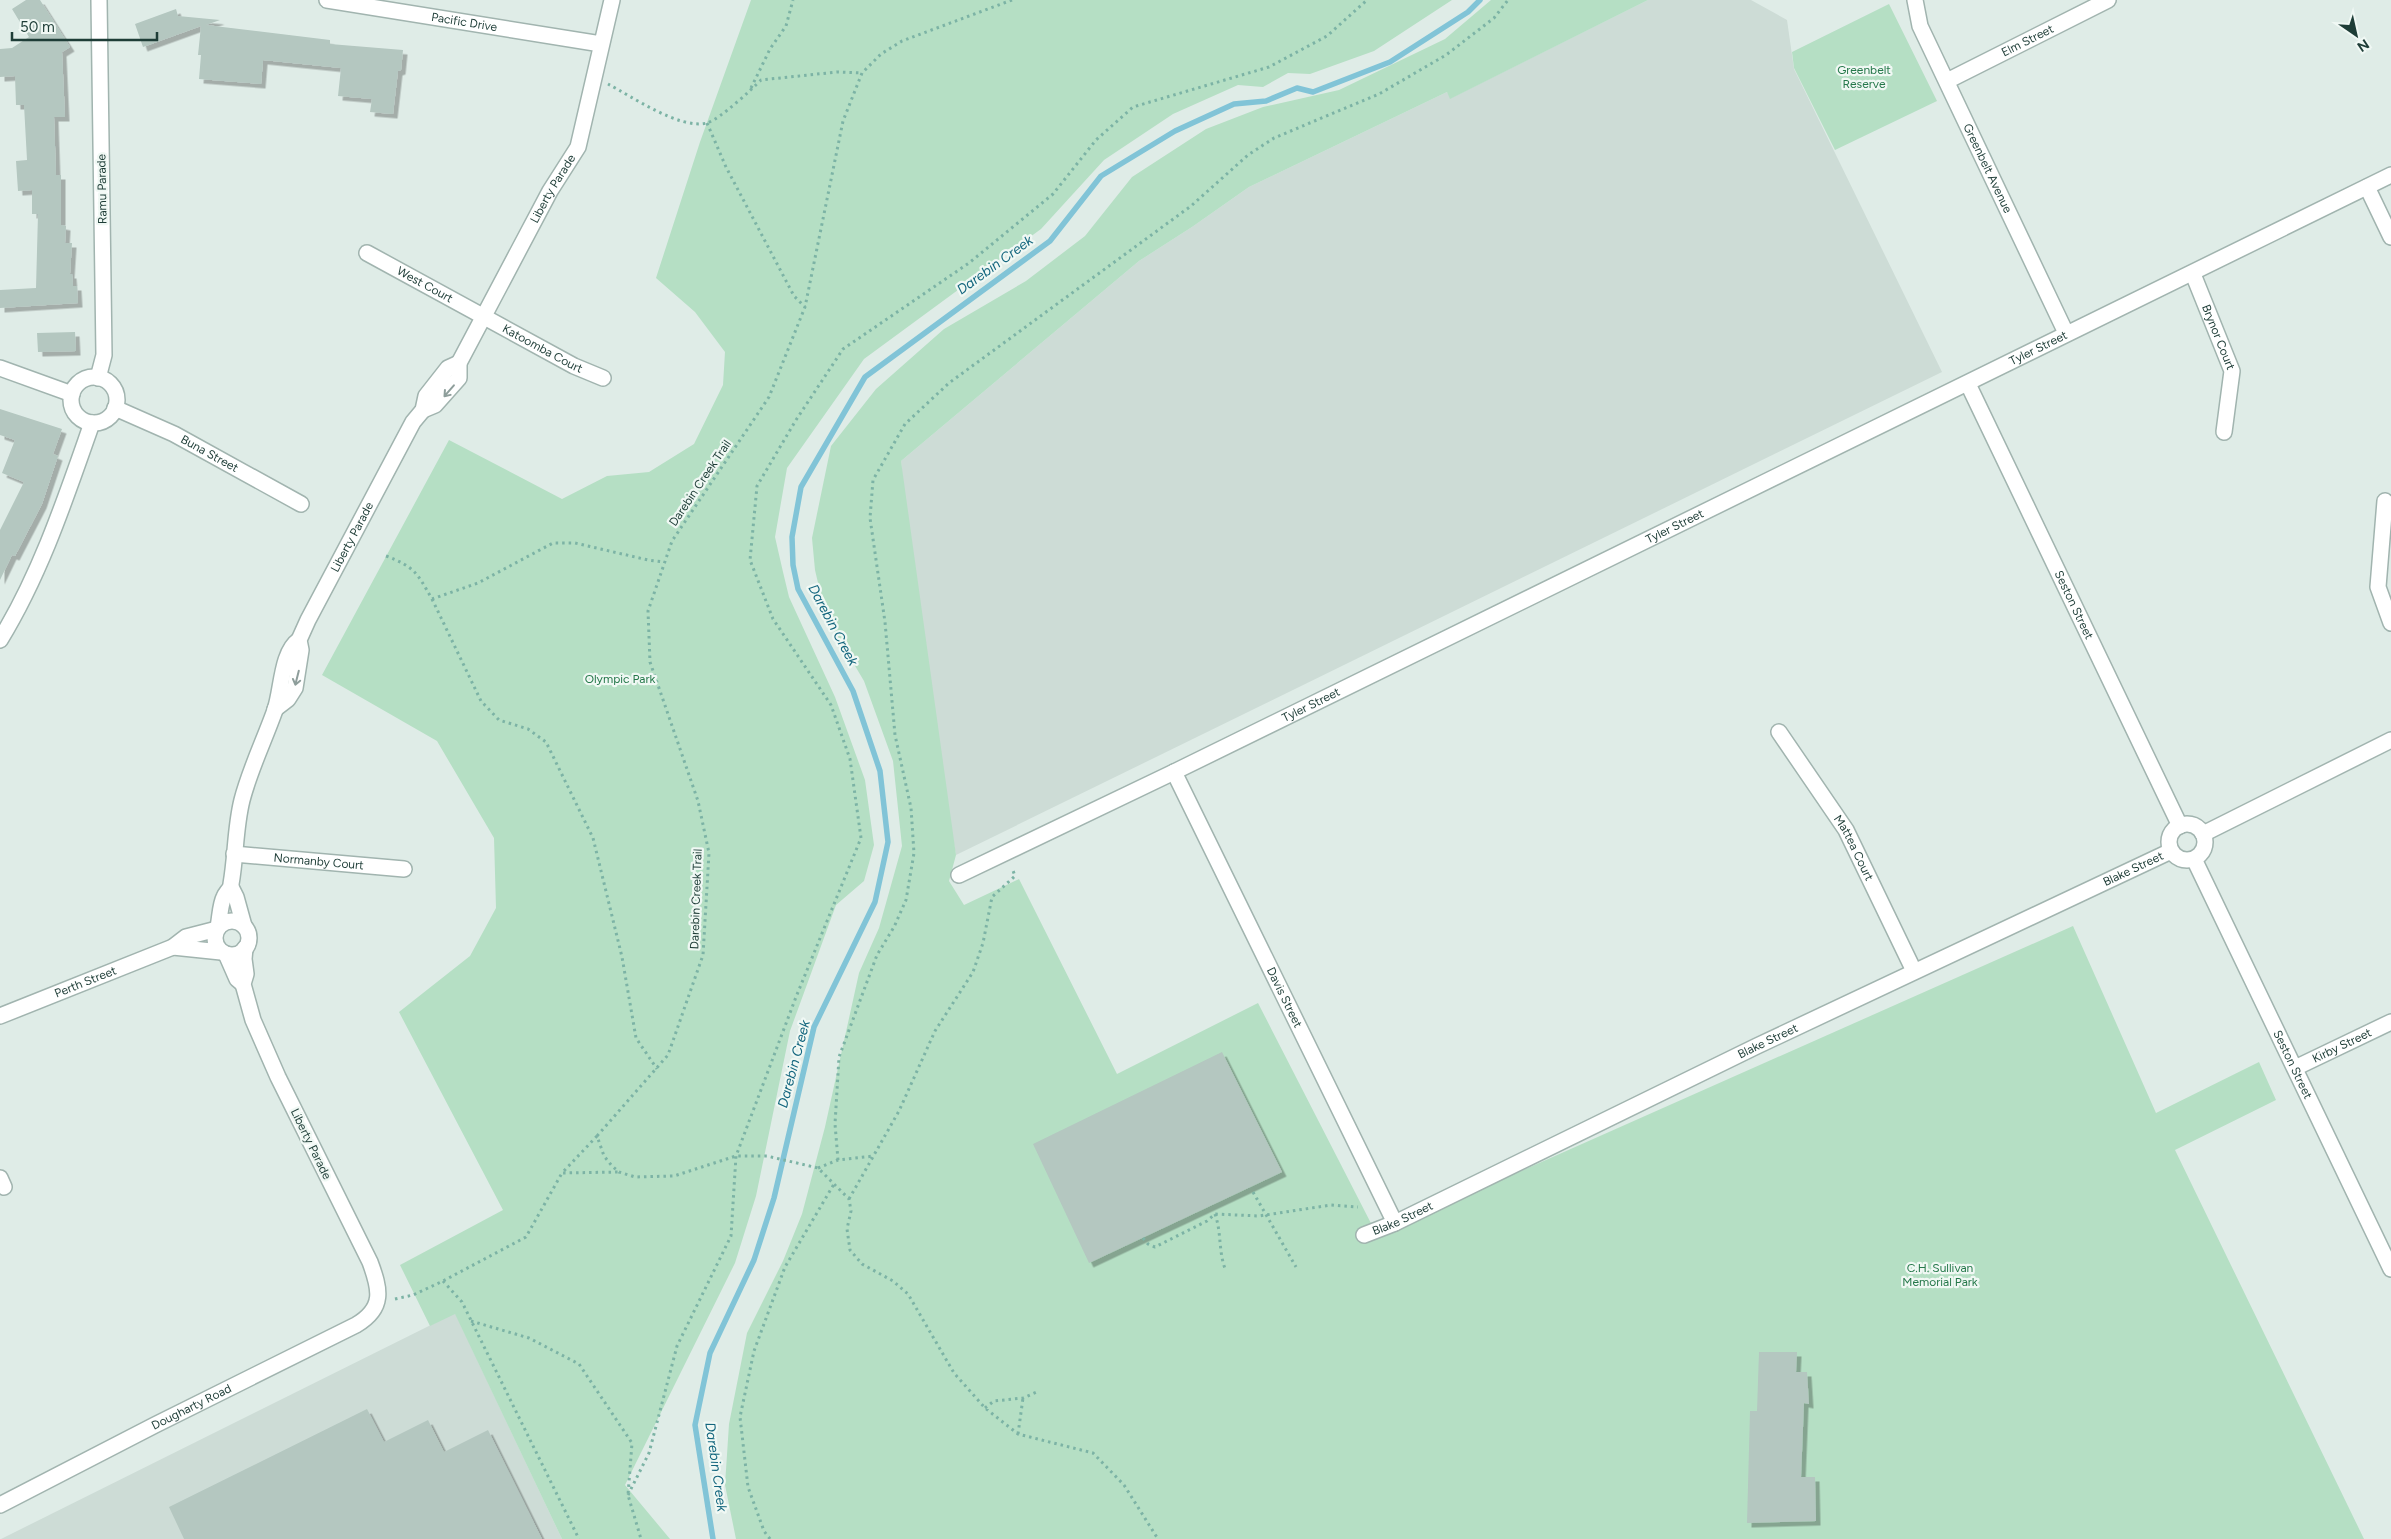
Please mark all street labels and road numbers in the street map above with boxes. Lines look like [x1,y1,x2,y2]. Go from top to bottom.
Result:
street label: Pacific Drive [430,10,499,34]
street label: Elm Street [1999,21,2056,60]
street label: Greenbelt Avenue [1960,121,2015,216]
street label: Liberty Parade [527,151,579,226]
street label: Ramu Parade [94,153,110,224]
street label: West Court [395,264,456,306]
street label: Brynor Court [2199,302,2238,372]
street label: Katoomba Court [500,321,585,376]
street label: Tyler Street [2007,328,2070,368]
street label: Buna Street [178,432,241,475]
street label: Darebin Creek Trail [666,437,734,529]
street label: Liberty Parade [328,499,377,574]
street label: Tyler Street [1643,506,1706,547]
street label: Seston Street [2052,568,2097,642]
street label: Tyler Street [1280,685,1343,725]
street label: Mattea Court [1831,812,1877,883]
street label: Darebin Creek Trail [687,848,705,950]
street label: Blake Street [2101,848,2166,889]
street label: Normanby Court [273,851,365,872]
street label: Perth Street [53,963,119,1001]
street label: Davis Street [1264,965,1305,1030]
street label: Blake Street [1735,1021,1800,1061]
street label: Kirby Street [2310,1025,2374,1066]
street label: Seston Street [2270,1028,2315,1101]
street label: Liberty Parade [288,1106,334,1182]
street label: Blake Street [1370,1198,1436,1238]
street label: Dougharty Road [149,1381,234,1433]

